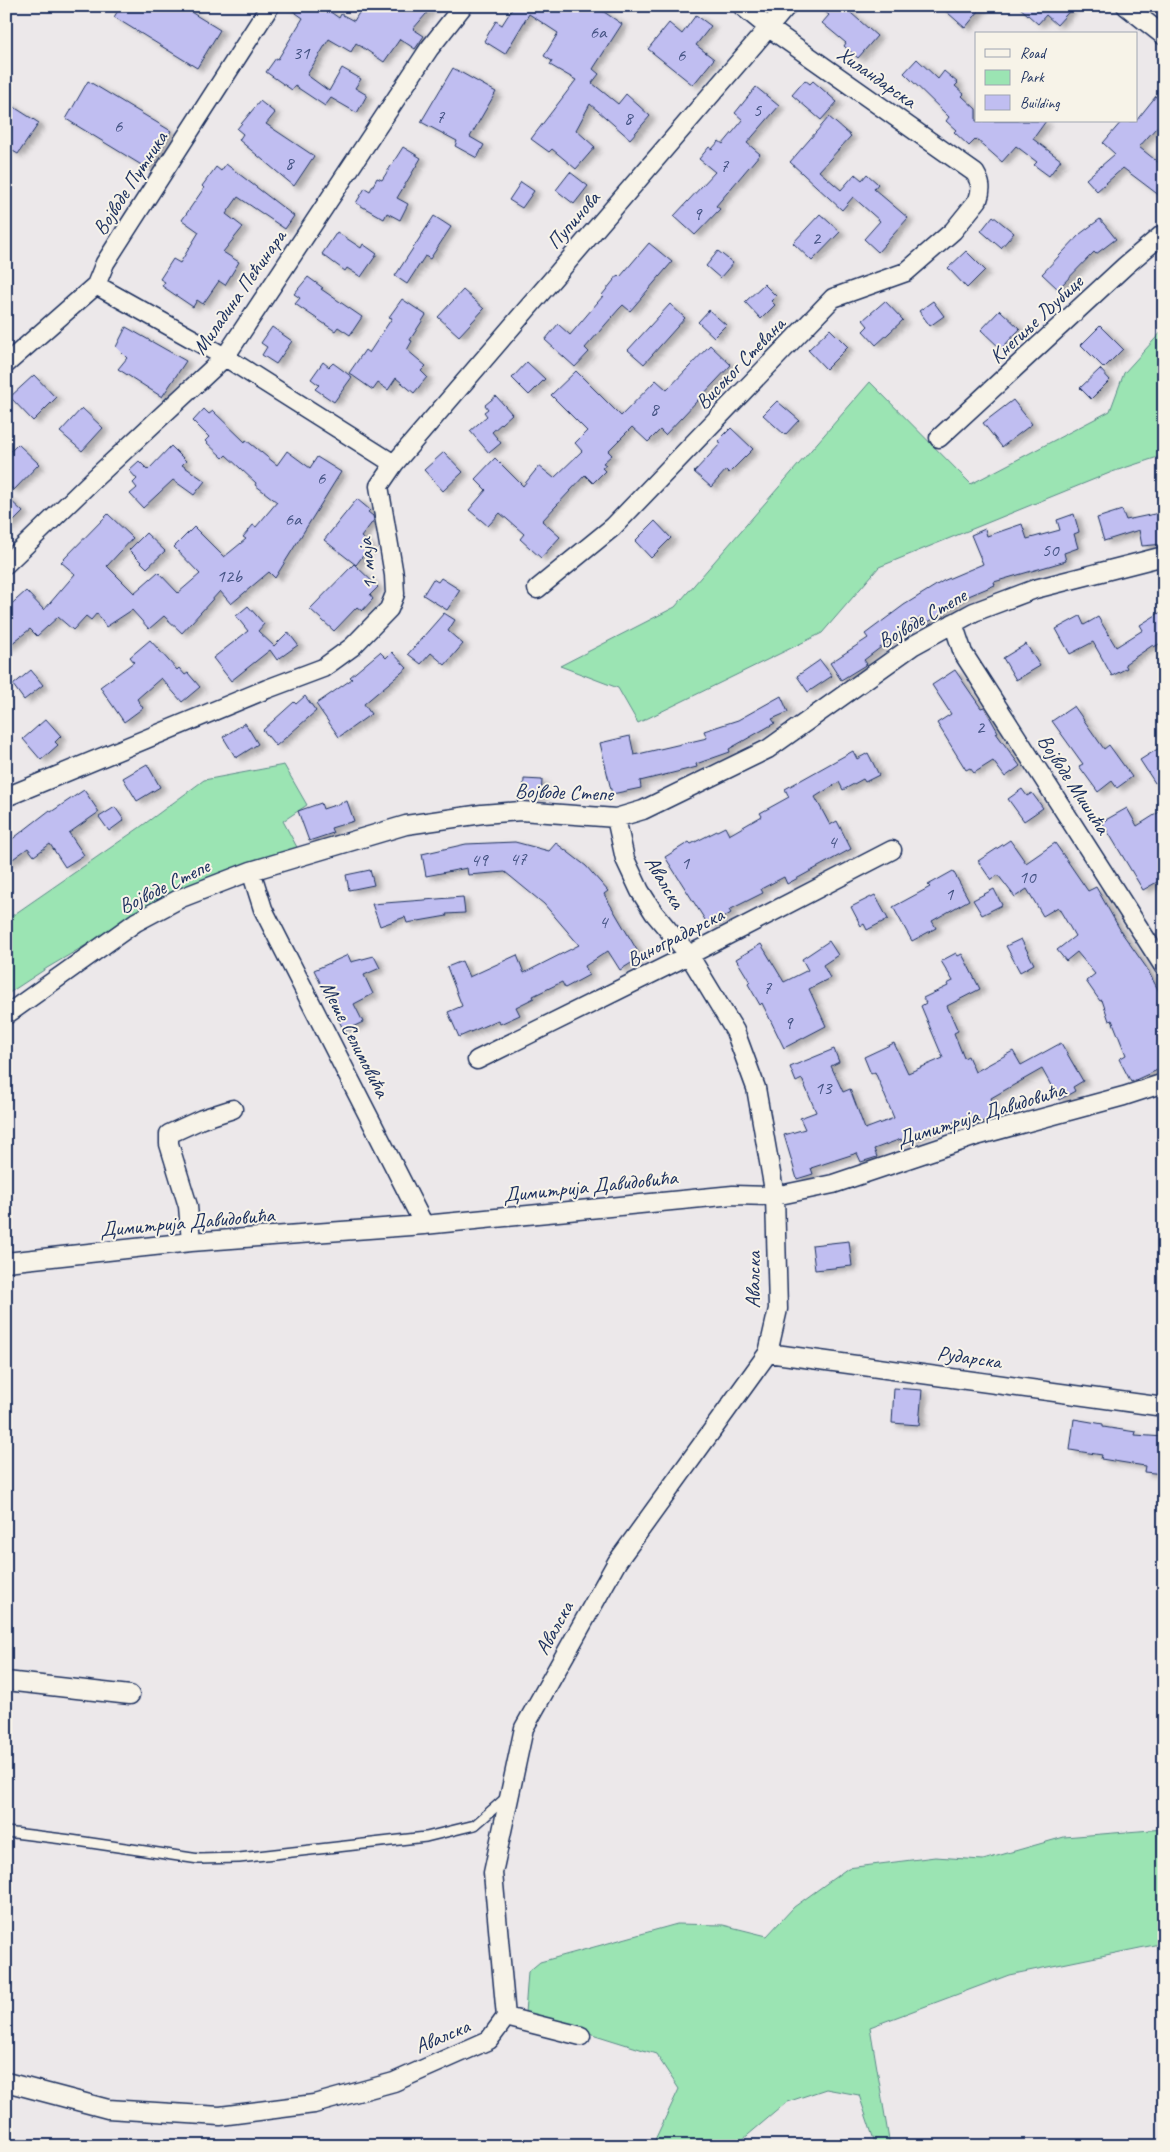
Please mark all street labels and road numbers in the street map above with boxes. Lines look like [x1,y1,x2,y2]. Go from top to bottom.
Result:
street label: Хиландарска [832,40,923,115]
street label: Војводе Путника [87,125,174,240]
street label: Пупинова [541,184,606,254]
street label: Миладина Пећинара [186,223,293,359]
street label: Кнегиње Љубице [984,268,1089,369]
street label: Високог Стевана [690,310,792,415]
street label: 1. маја [351,535,383,591]
street label: Војводе Степе [873,581,973,654]
street label: Војводе Мишића [1032,729,1117,841]
street label: Војводе Степе [514,777,616,807]
street label: Авалска [639,851,692,914]
street label: Војводе Степе [114,852,216,919]
street label: Виноградарска [622,901,729,973]
street label: Меше Селимовића [314,976,396,1103]
street label: Димитрија Давидовића [894,1075,1070,1152]
street label: Димитрија Давидовића [502,1164,680,1208]
street label: Димитрија Давидовића [99,1201,277,1243]
street label: Авалска [740,1250,767,1309]
street label: Рударска [935,1340,1005,1375]
street label: Авалска [529,1595,580,1659]
street label: Авалска [411,2012,475,2059]

